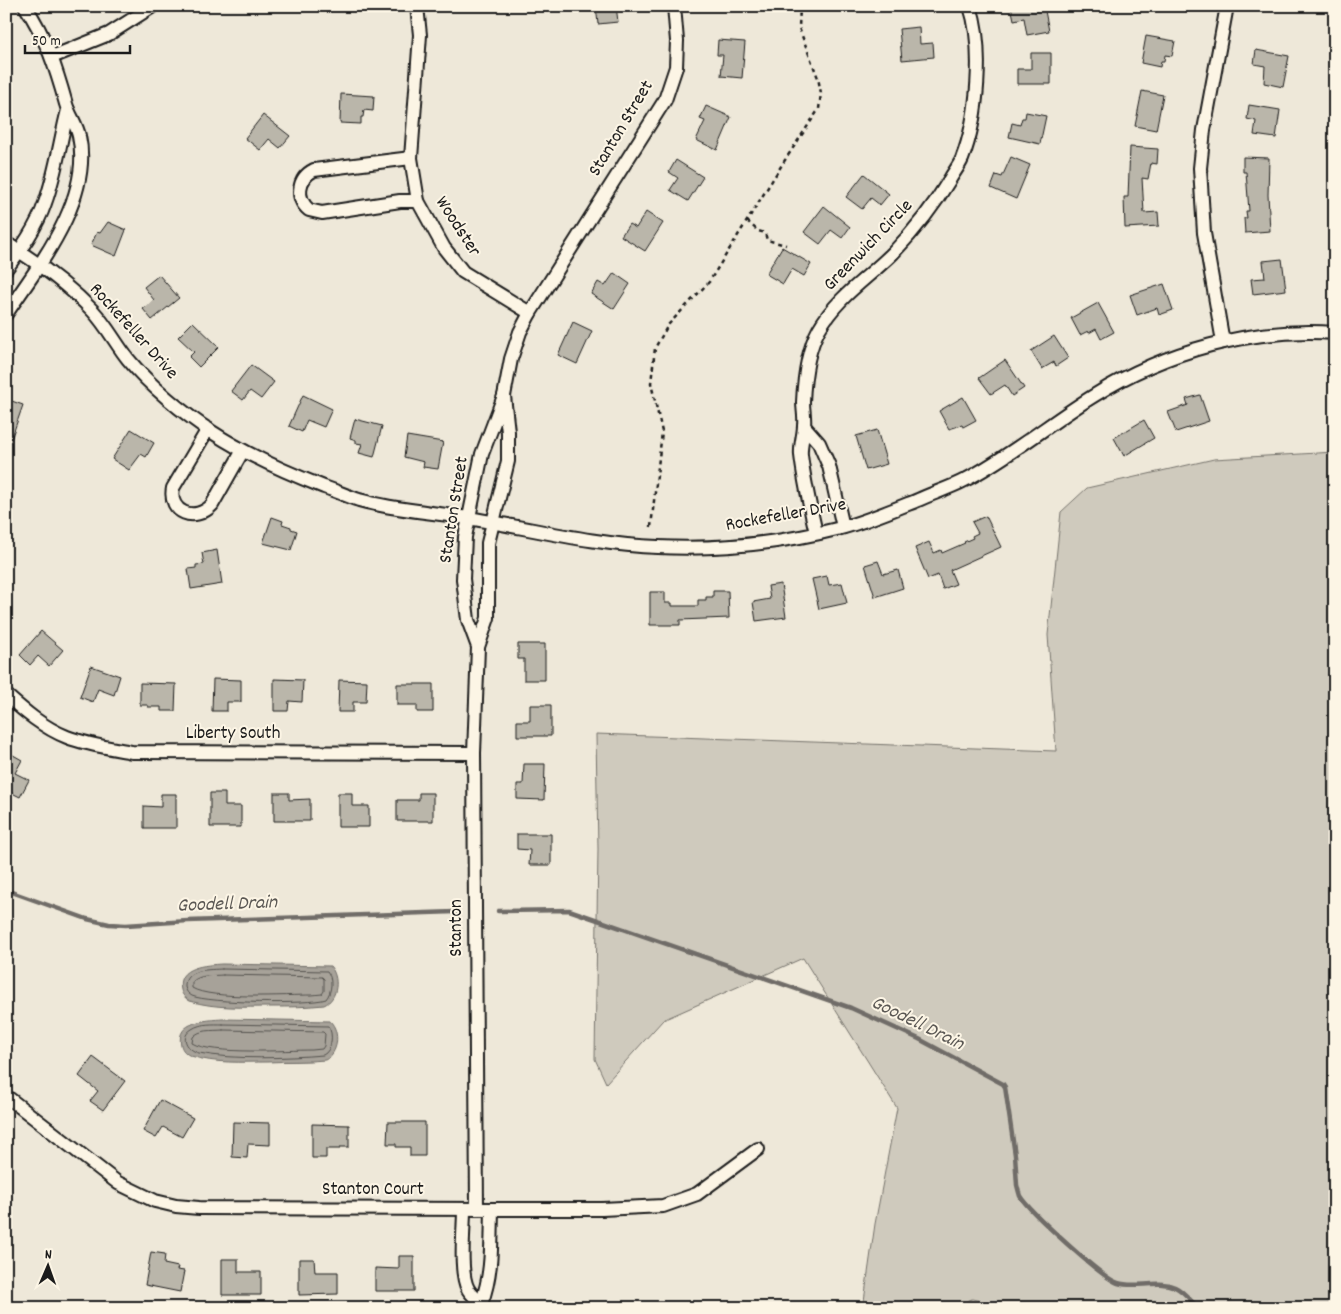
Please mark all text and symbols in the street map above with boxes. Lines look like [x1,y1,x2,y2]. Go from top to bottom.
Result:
scale bar [25,22,130,54]
text: 50 m [32,31,61,53]
street label: Stanton Street [583,76,661,182]
street label: Woodster [427,191,487,263]
street label: Greenwich Circle [818,194,920,298]
street label: Rockefeller Drive [82,278,184,386]
street label: Stanton Street [433,455,477,565]
street label: Rockefeller Drive [724,492,848,540]
street label: Liberty South [186,721,280,748]
water label: Goodell Drain [176,889,278,921]
street label: Stanton [444,899,471,957]
water label: Goodell Drain [866,989,969,1059]
street label: Stanton Court [322,1177,424,1204]
north arrow [22,1242,72,1292]
text: N [45,1245,52,1265]

